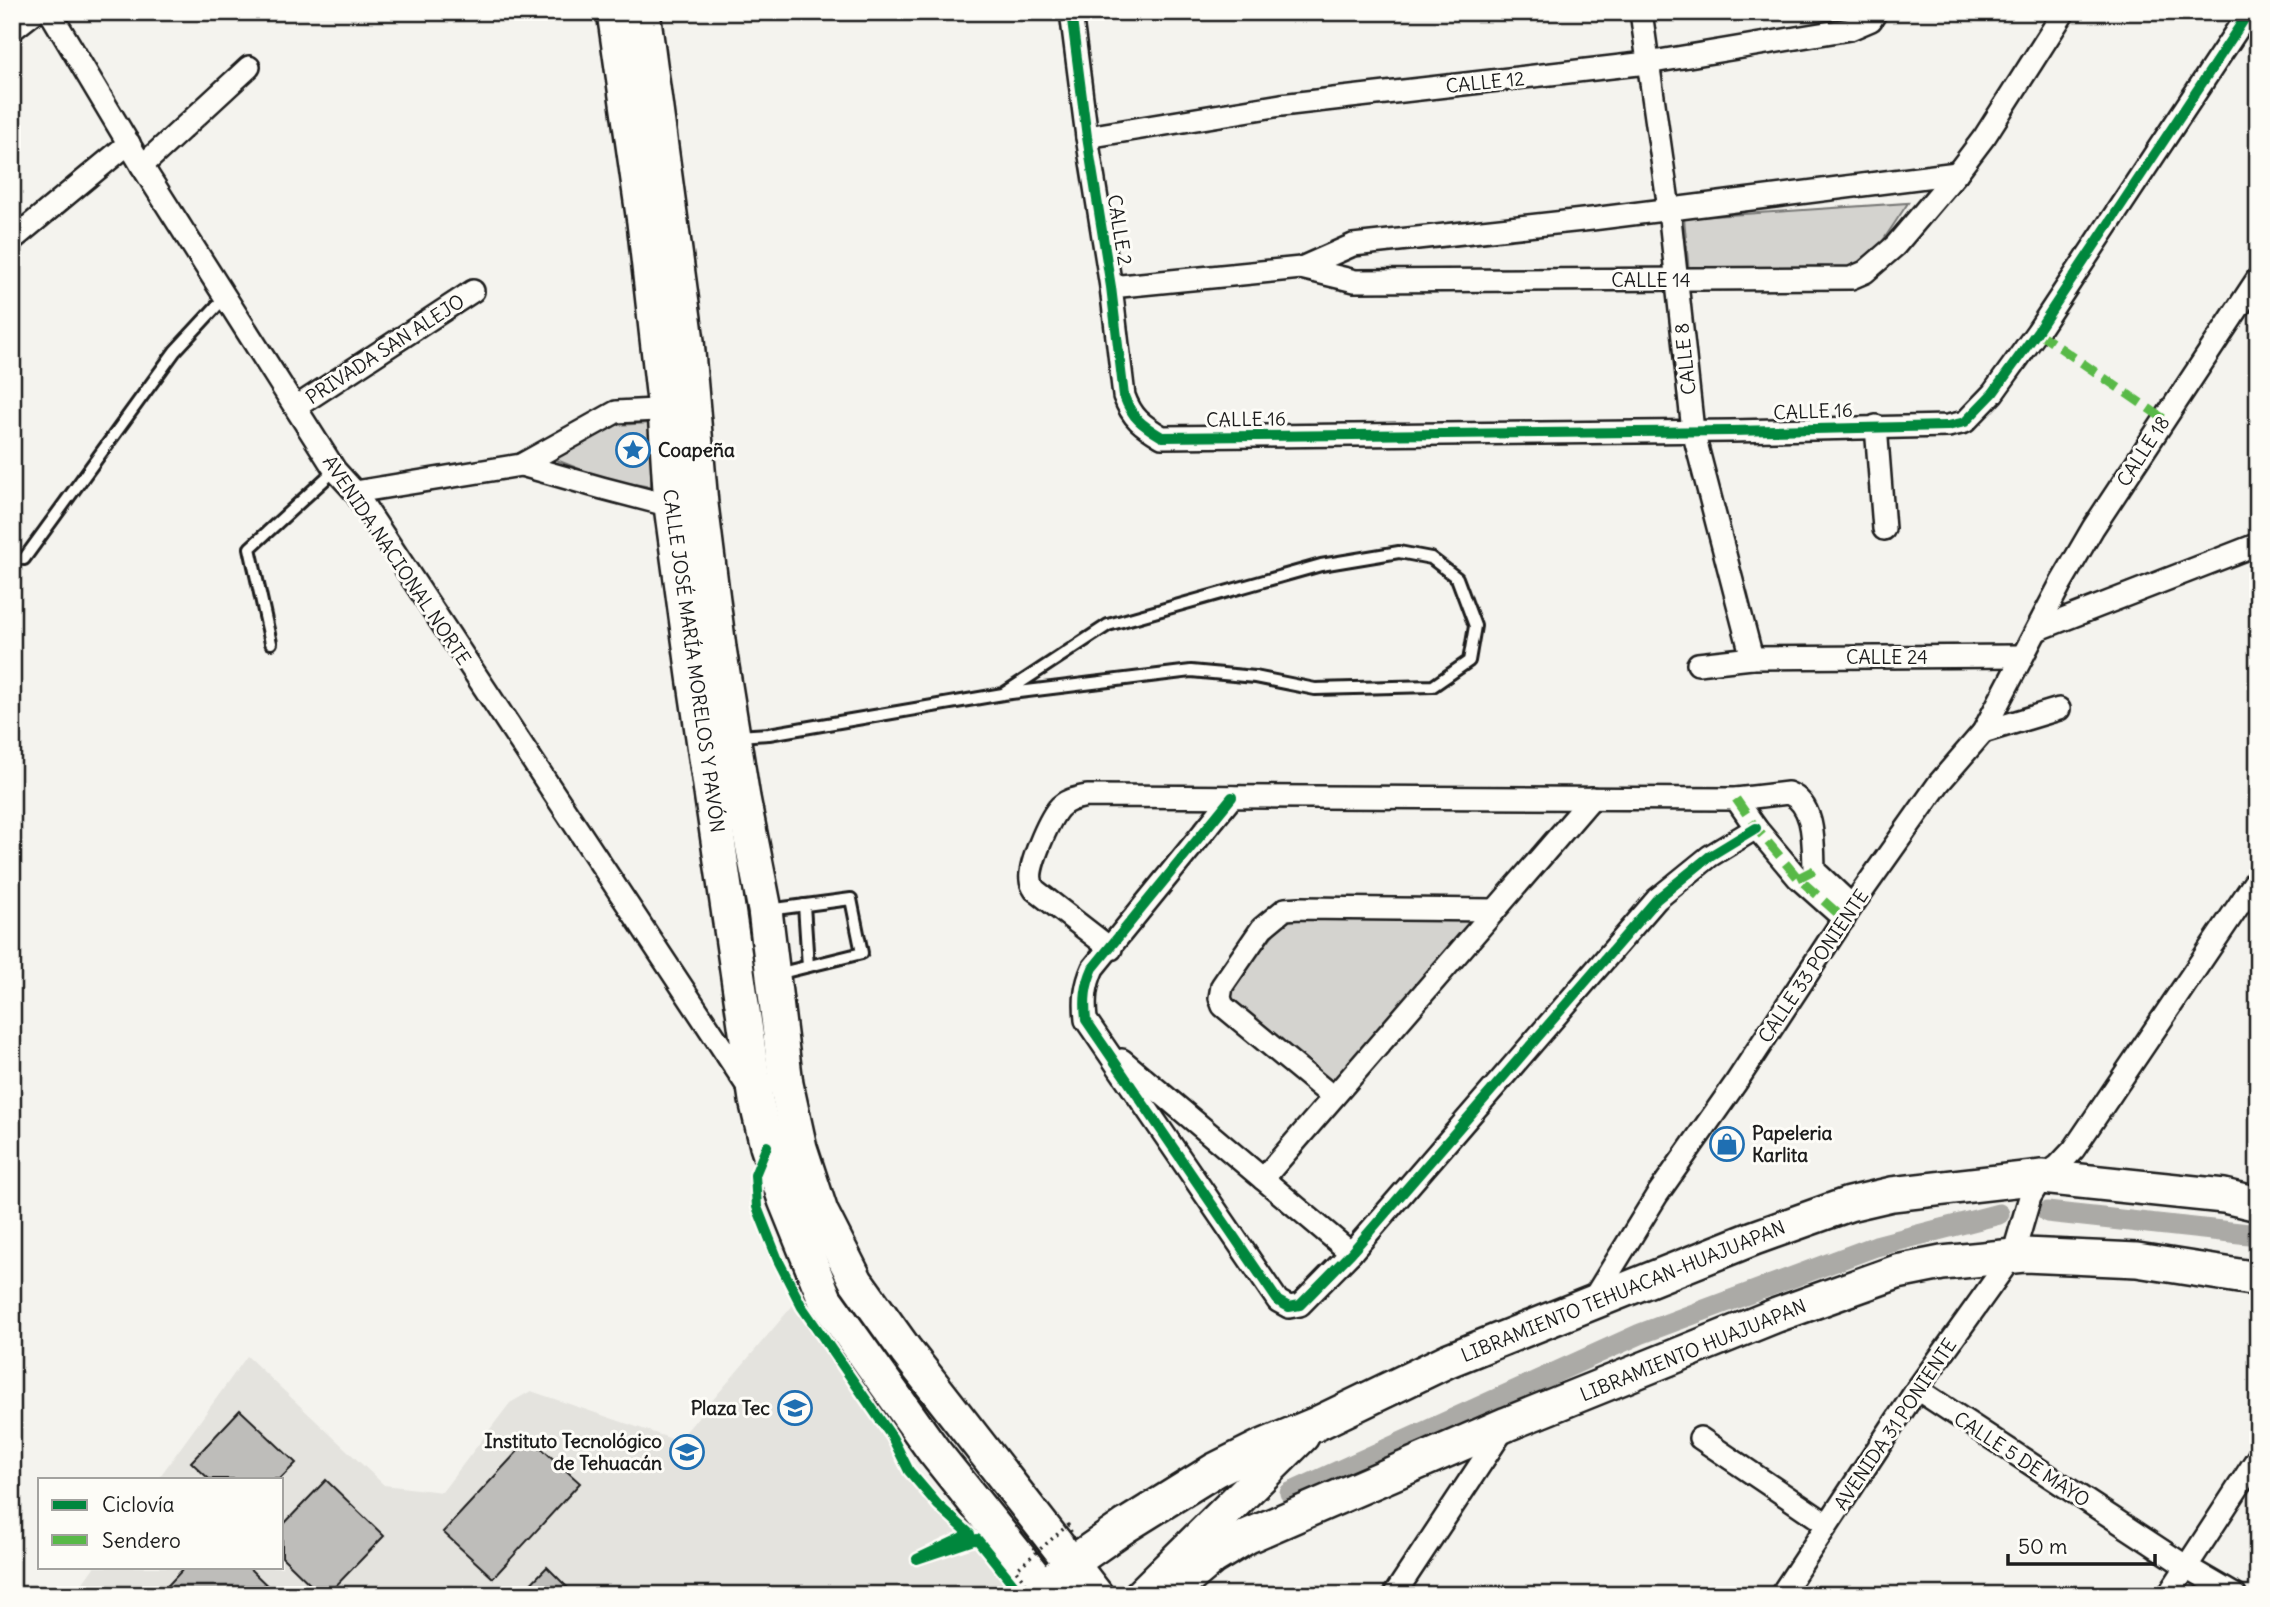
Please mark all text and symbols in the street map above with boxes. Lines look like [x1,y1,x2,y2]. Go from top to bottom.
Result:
street label: CALLE 12 [1444,66,1526,98]
street label: CALLE 2 [1103,193,1137,267]
street label: CALLE 14 [1611,268,1691,292]
street label: PRIVADA SAN ALEJO [301,289,469,409]
street label: CALLE 8 [1669,322,1701,396]
street label: CALLE 16 [1773,398,1853,424]
street label: CALLE 16 [1206,406,1286,432]
street label: CALLE 18 [2111,411,2175,491]
place icon: Coapeña [614,431,652,469]
place label: Coapeña [658,438,735,462]
street label: AVENIDA NACIONAL NORTE [318,451,476,669]
street label: CALLE JOSÉ MARÍA MORELOS Y PAVÓN [658,488,730,834]
street label: CALLE 24 [1846,645,1928,669]
street label: CALLE 33 PONIENTE [1753,885,1873,1047]
place label: Papeleria Karlita [1752,1121,1832,1167]
shop icon: Papeleria Karlita [1708,1125,1746,1163]
street label: LIBRAMIENTO TEHUACAN-HUAJUAPAN [1457,1215,1789,1367]
street label: LIBRAMIENTO HUAJUAPAN [1576,1294,1810,1406]
street label: AVENIDA 31 PONIENTE [1829,1334,1961,1514]
school or university icon: Plaza Tec [776,1389,814,1427]
place label: Plaza Tec [691,1396,770,1420]
street label: CALLE 5 DE MAYO [1949,1406,2095,1512]
place label: Instituto Tecnológico de Tehuacán [484,1429,662,1475]
school or university icon: Instituto Tecnológico de Tehuacán [668,1433,706,1471]
legend [38,1478,284,1568]
text: Ciclovía [102,1491,175,1518]
scale bar [2008,1523,2154,1567]
text: Sendero [102,1527,181,1554]
text: 50 m [2018,1533,2067,1560]

